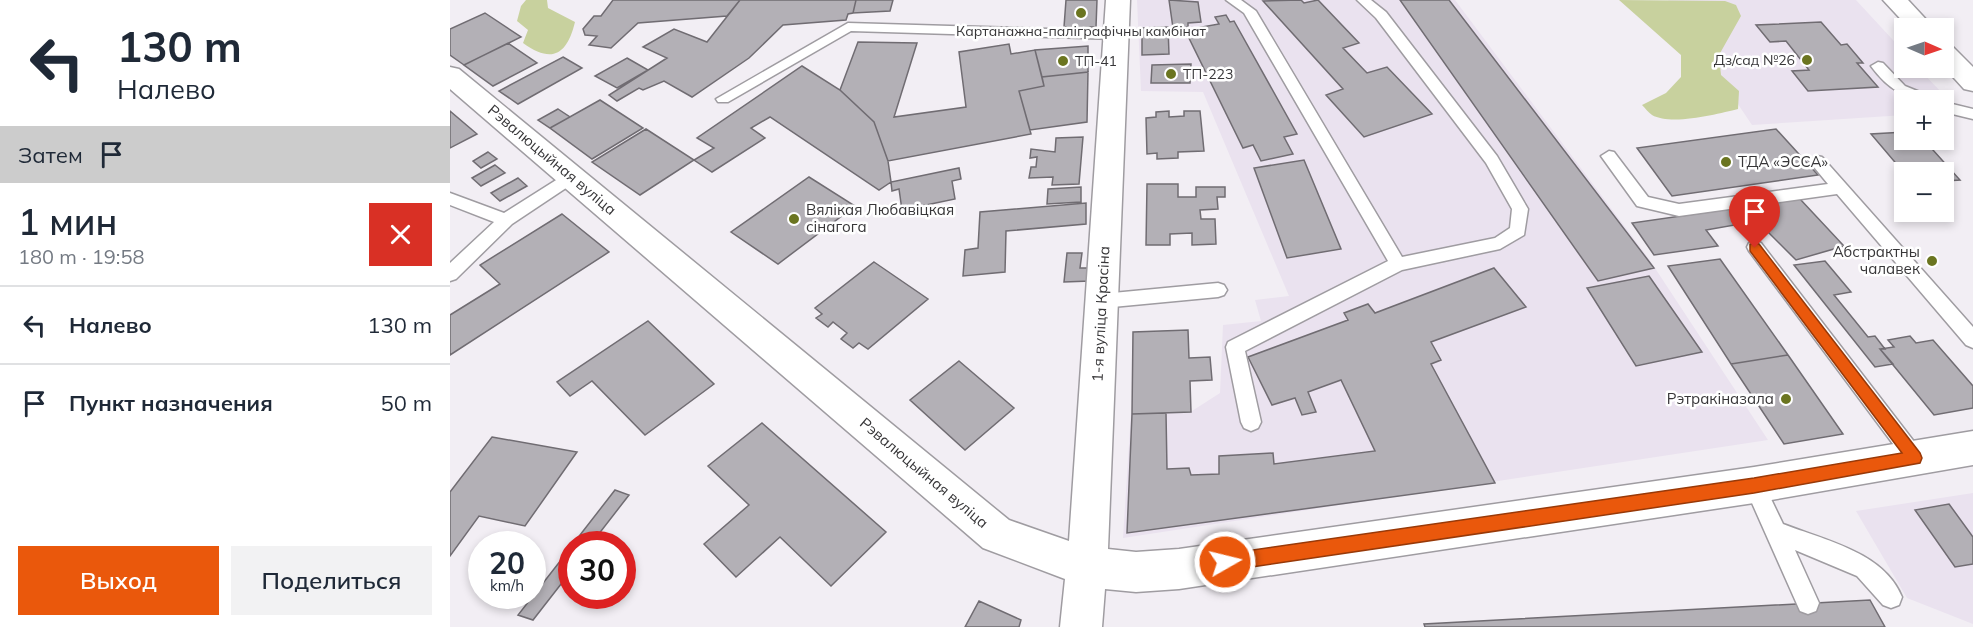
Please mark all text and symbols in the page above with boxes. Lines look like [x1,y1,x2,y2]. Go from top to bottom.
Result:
marker: Картанажна-паліграфічны камбінат [1074,6,1088,20]
north arrow [1894,18,1954,78]
map controls [1894,18,1954,222]
text: 130 m [117,20,242,73]
place label: Картанажна-паліграфічны камбінат [956,22,1207,40]
icon: left [18,24,96,102]
place label: Дз/сад №26 [1714,51,1795,69]
place label: ТП-41 [1075,52,1117,70]
marker: Дз/сад №26 [1800,53,1814,67]
marker: ТП-41 [1056,54,1070,68]
place label: ТП-223 [1183,65,1233,83]
marker: ТП-223 [1164,67,1178,81]
text: Налево [117,72,216,106]
button: + [1894,90,1954,150]
street label: Рэвалюцыйная вуліца [484,100,621,219]
icon: arrive [95,138,128,171]
text: Затем [18,141,83,169]
place label: ТДА «ЭССА» [1738,152,1828,171]
marker: ТДА «ЭССА» [1719,155,1733,169]
button: − [1894,162,1954,222]
pin [1729,186,1780,248]
icon: arrive [1738,195,1771,228]
text: 1 мин [18,199,117,244]
place label: Вялікая Любавіцкая сінагога [806,200,954,236]
button: close [369,203,432,266]
marker: Вялікая Любавіцкая сінагога [787,212,801,226]
place label: Абстрактны чалавек [1833,242,1921,278]
text: 180 m · 19:58 [18,244,144,269]
street label: 1-я вуліца Красіна [1087,246,1114,382]
marker: Абстрактны чалавек [1925,254,1939,268]
icon: left [18,309,51,342]
text: Налево [69,311,152,339]
text: 130 m [367,311,432,339]
icon: arrive [18,387,51,420]
text: Пункт назначения [69,389,273,417]
text: 50 m [381,389,432,417]
place label: Рэтракіназала [1667,389,1774,408]
marker: Рэтракіназала [1779,392,1793,406]
street label: Рэвалюцыйная вуліца [856,413,993,532]
position arrow [1193,530,1257,594]
speed limit sign: 30 [558,531,636,609]
text: 20 [489,544,525,582]
button: Выход [18,546,219,615]
button: Поделиться [231,546,432,615]
text: km/h [490,576,524,595]

